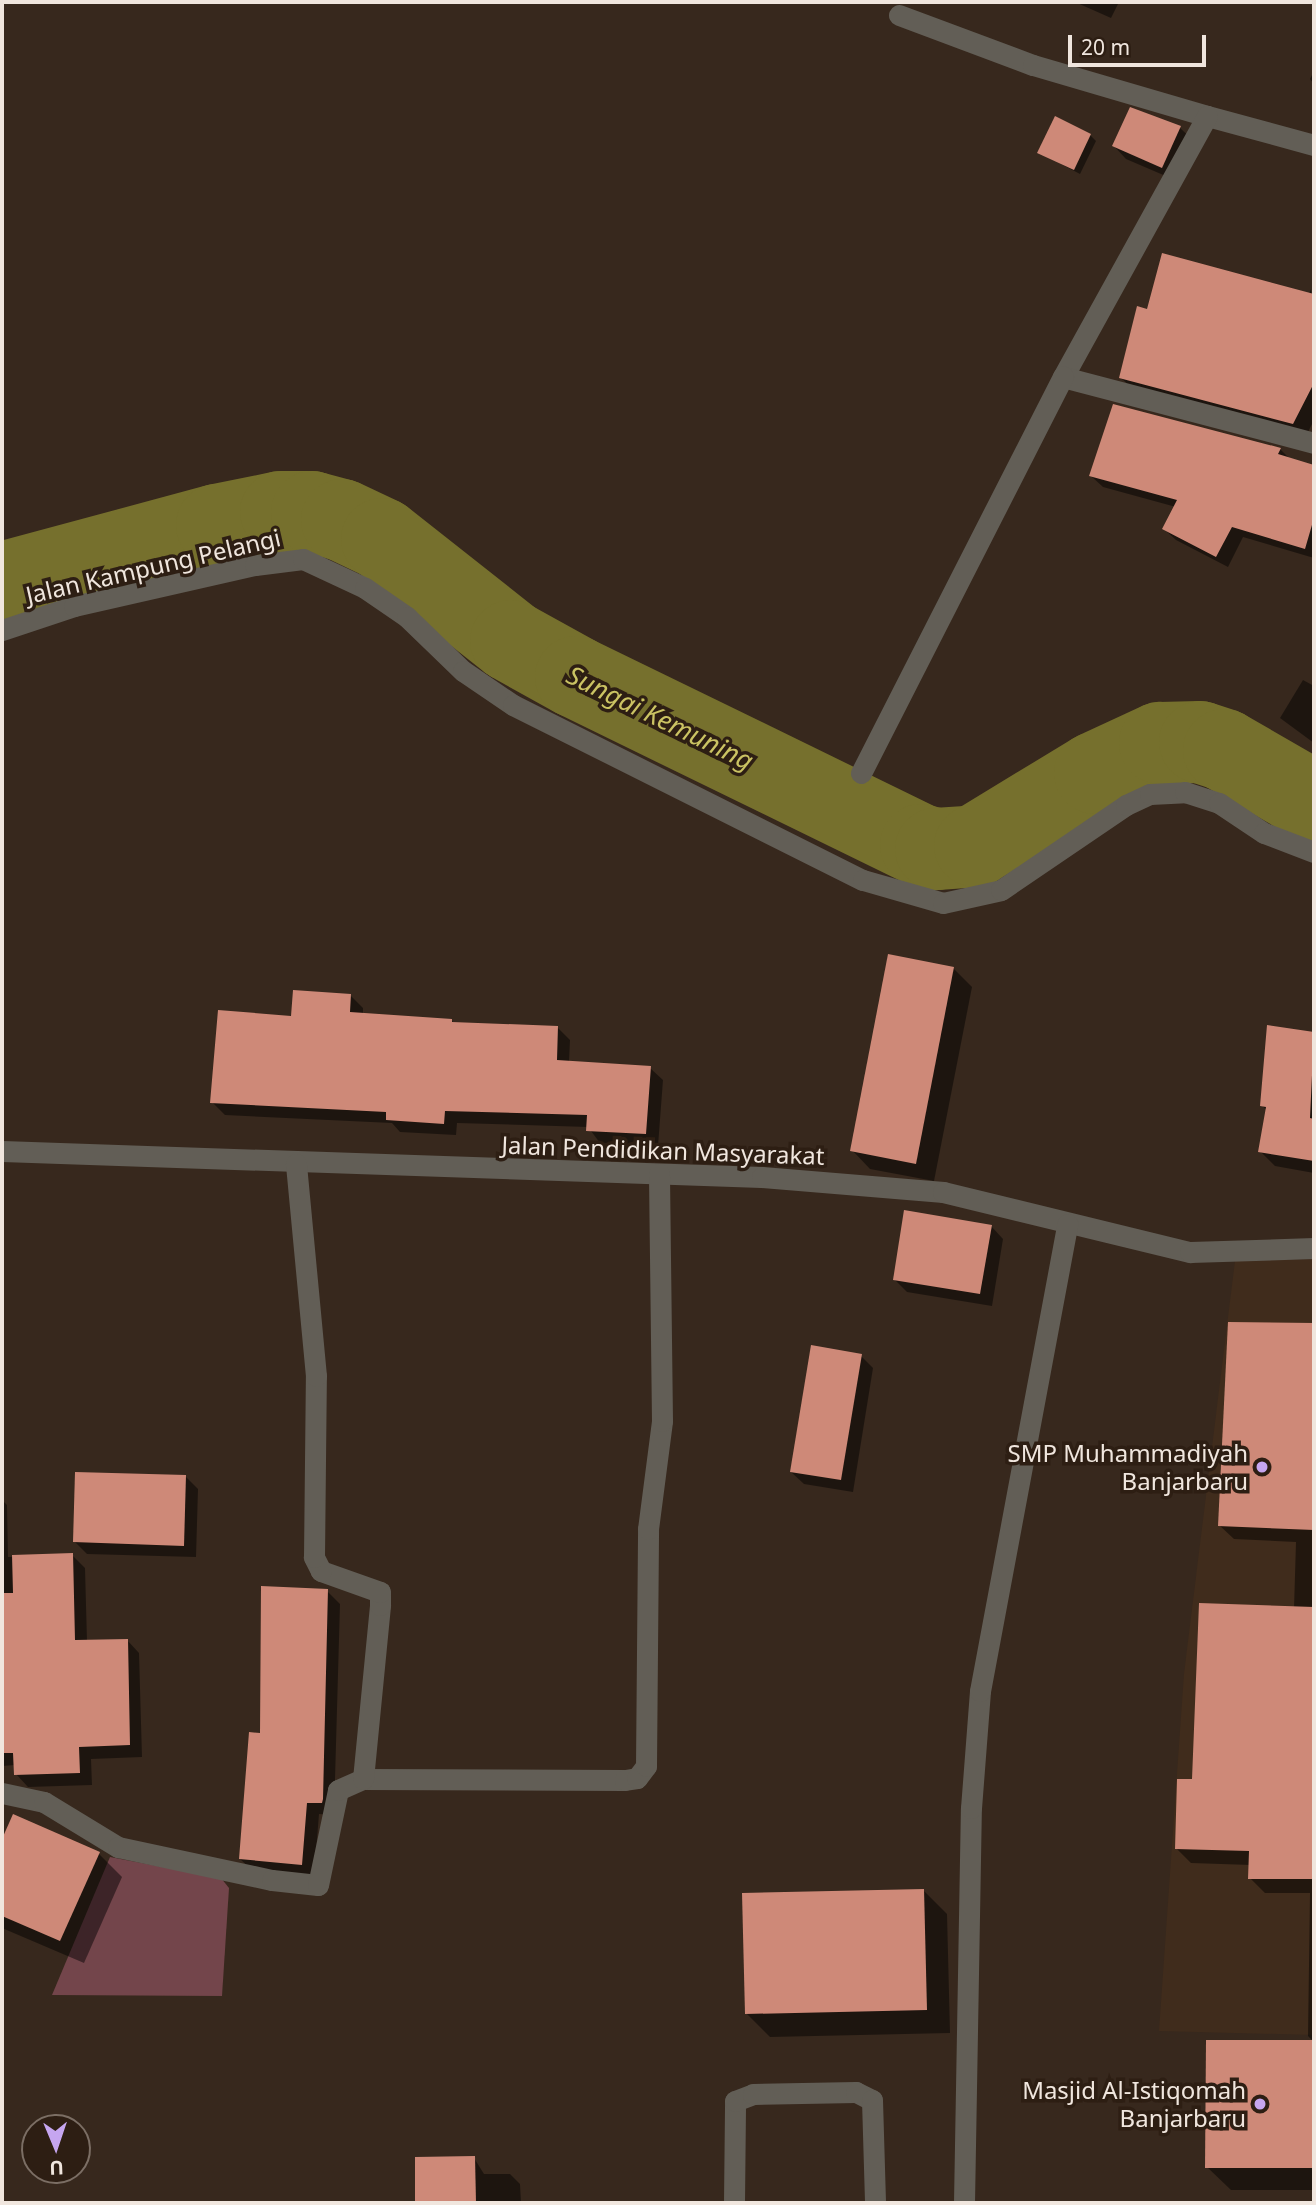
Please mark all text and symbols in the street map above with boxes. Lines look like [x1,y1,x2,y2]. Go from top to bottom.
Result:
scale bar [1071,21,1209,65]
text: 20 m [1081,33,1130,61]
street label: Jalan Kampung Pelangi [23,523,283,609]
water label: Sungai Kemuning [562,659,758,777]
street label: Jalan Pendidikan Masyarakat [501,1130,825,1170]
place label: SMP Muhammadiyah Banjarbaru [1008,1439,1248,1495]
marker: SMP Muhammadiyah Banjarbaru [1254,1459,1270,1475]
place label: Masjid Al-Istiqomah Banjarbaru [1022,2076,1246,2132]
marker: Masjid Al-Istiqomah Banjarbaru [1252,2096,1268,2112]
north arrow [21,2114,91,2184]
text: U [49,2155,64,2181]

